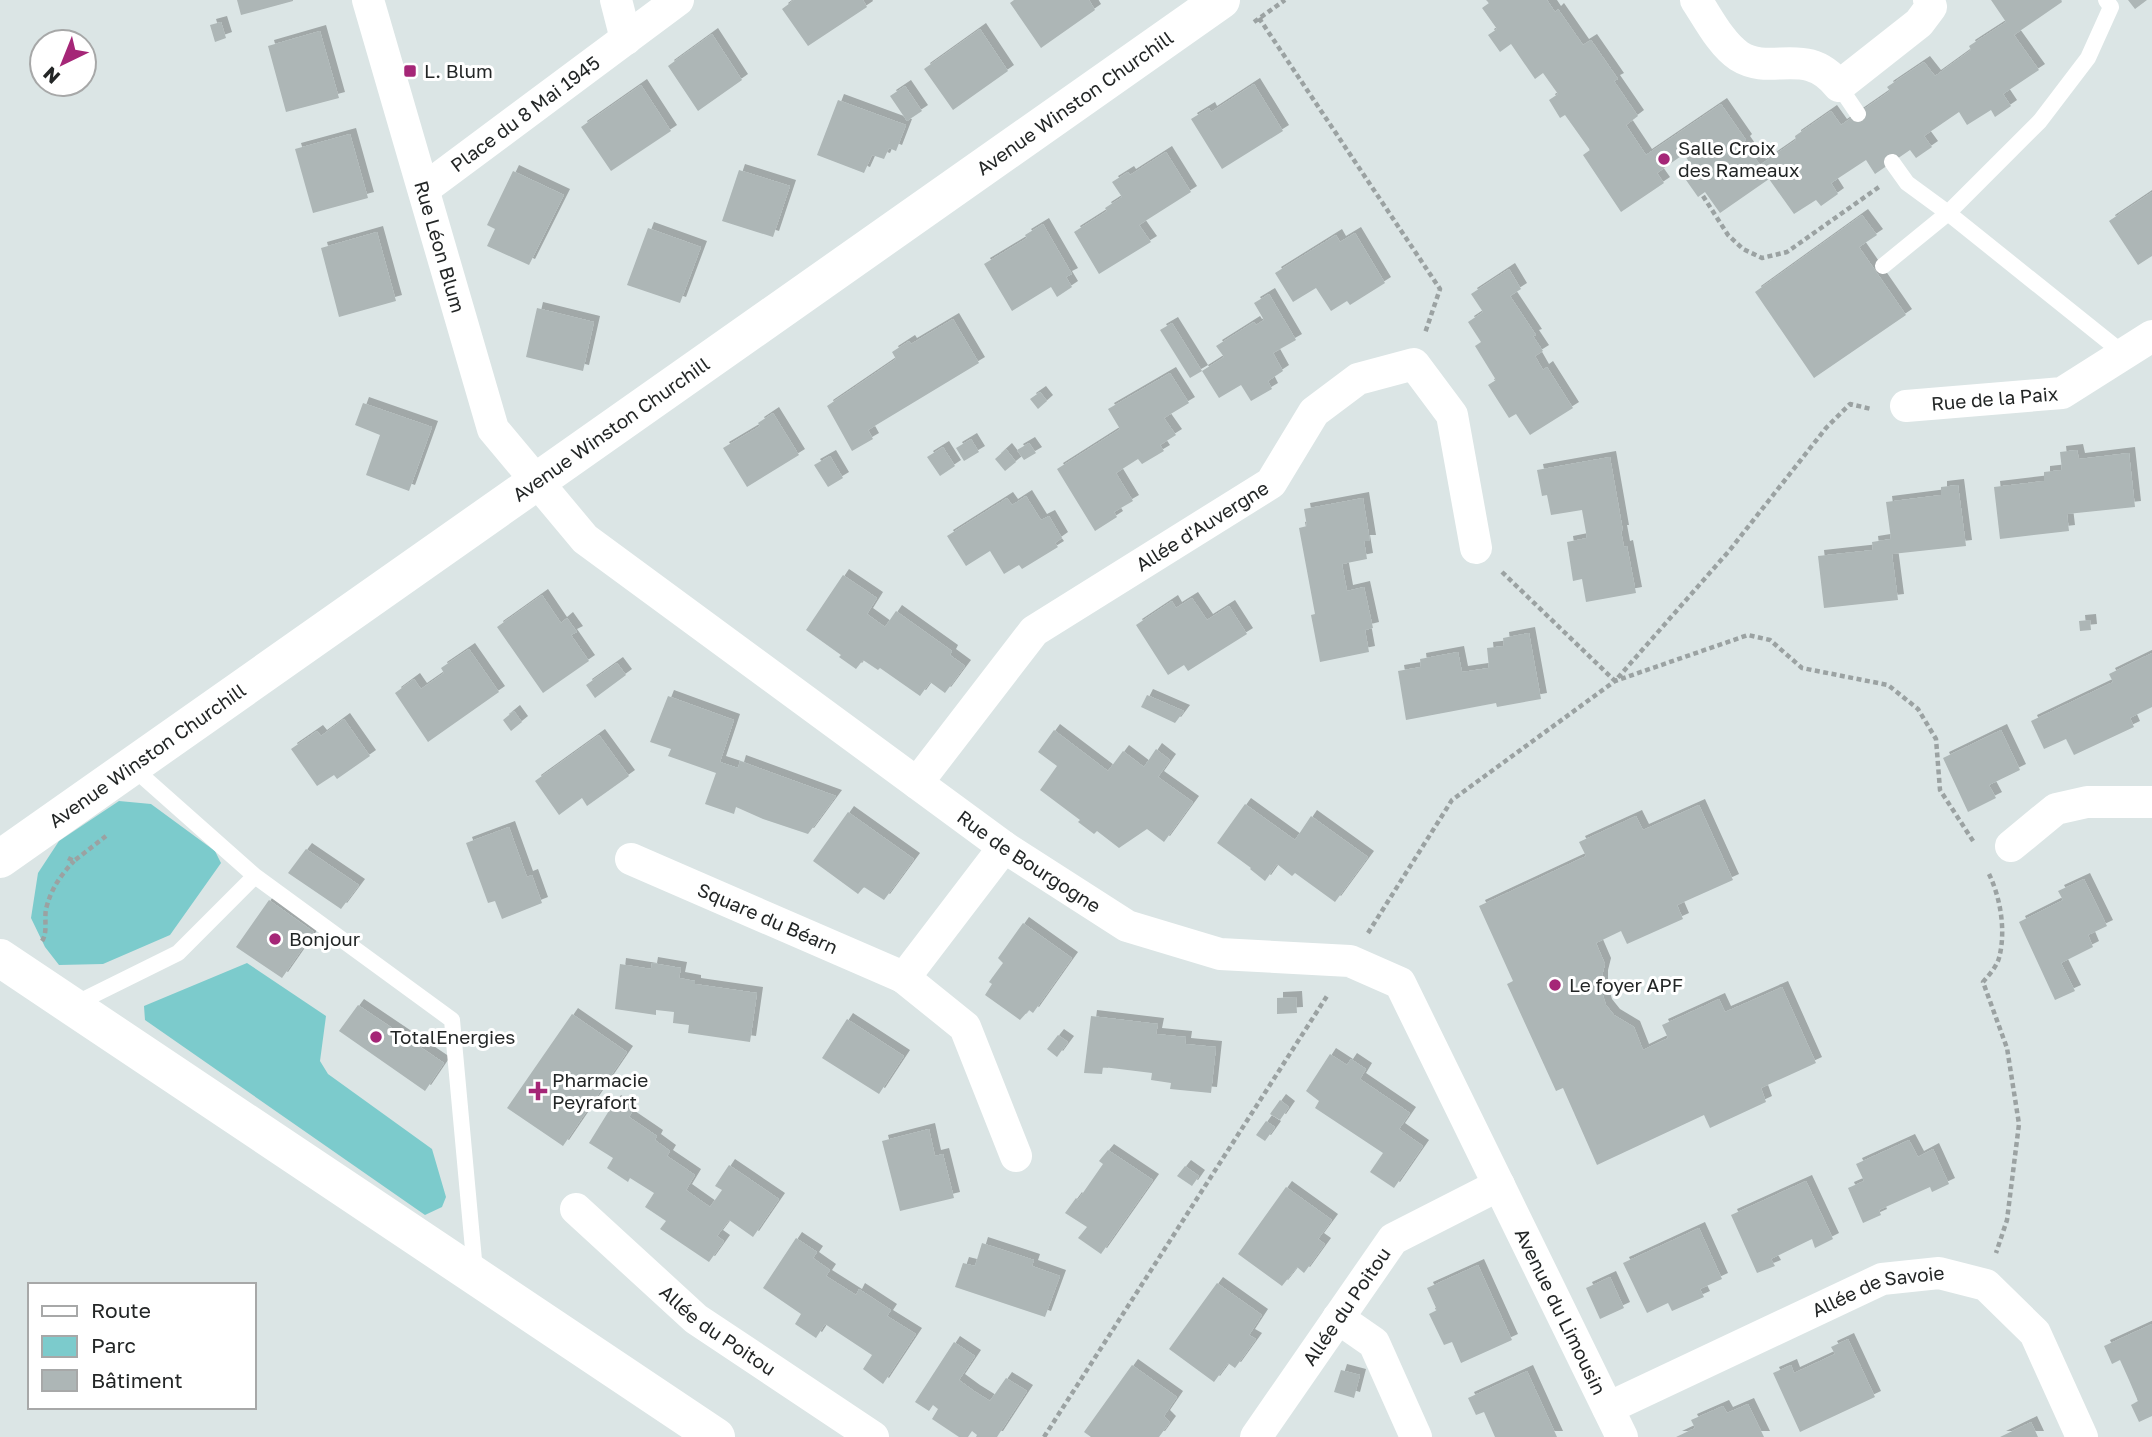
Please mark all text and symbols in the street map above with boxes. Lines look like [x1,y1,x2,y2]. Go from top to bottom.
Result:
street label: Avenue Winston Churchill [972,25,1177,180]
north arrow [28,28,98,98]
street label: Place du 8 Mai 1945 [446,50,604,176]
place label: L. Blum [424,59,493,82]
text: N [38,62,64,89]
marker: L. Blum [402,63,418,79]
place label: Salle Croix des Rameaux [1678,136,1800,181]
marker: Salle Croix des Rameaux [1656,151,1672,167]
street label: Rue Léon Blum [410,178,471,315]
street label: Avenue Winston Churchill [508,352,713,506]
street label: Rue de la Paix [1930,381,2059,415]
street label: Allée d'Auvergne [1131,476,1273,576]
street label: Avenue Winston Churchill [44,678,250,832]
street label: Rue de Bourgogne [953,805,1105,917]
street label: Square du Béarn [694,877,842,958]
place label: Bonjour [289,927,361,950]
marker: Bonjour [267,931,283,947]
place label: Le foyer APF [1569,973,1683,996]
marker: Le foyer APF [1547,977,1563,993]
place label: TotalEnergies [390,1025,515,1048]
marker: TotalEnergies [368,1029,384,1045]
place label: Pharmacie Peyrafort [552,1068,648,1113]
marker: Pharmacie Peyrafort [530,1083,546,1099]
street label: Avenue du Limousin [1511,1224,1611,1398]
street label: Allée du Poitou [1297,1243,1395,1369]
street label: Allée de Savoie [1808,1261,1945,1321]
street label: Allée du Poitou [655,1280,780,1380]
legend [28,1283,256,1409]
text: Route [91,1297,151,1323]
text: Parc [91,1332,136,1358]
text: Bâtiment [91,1367,183,1393]

